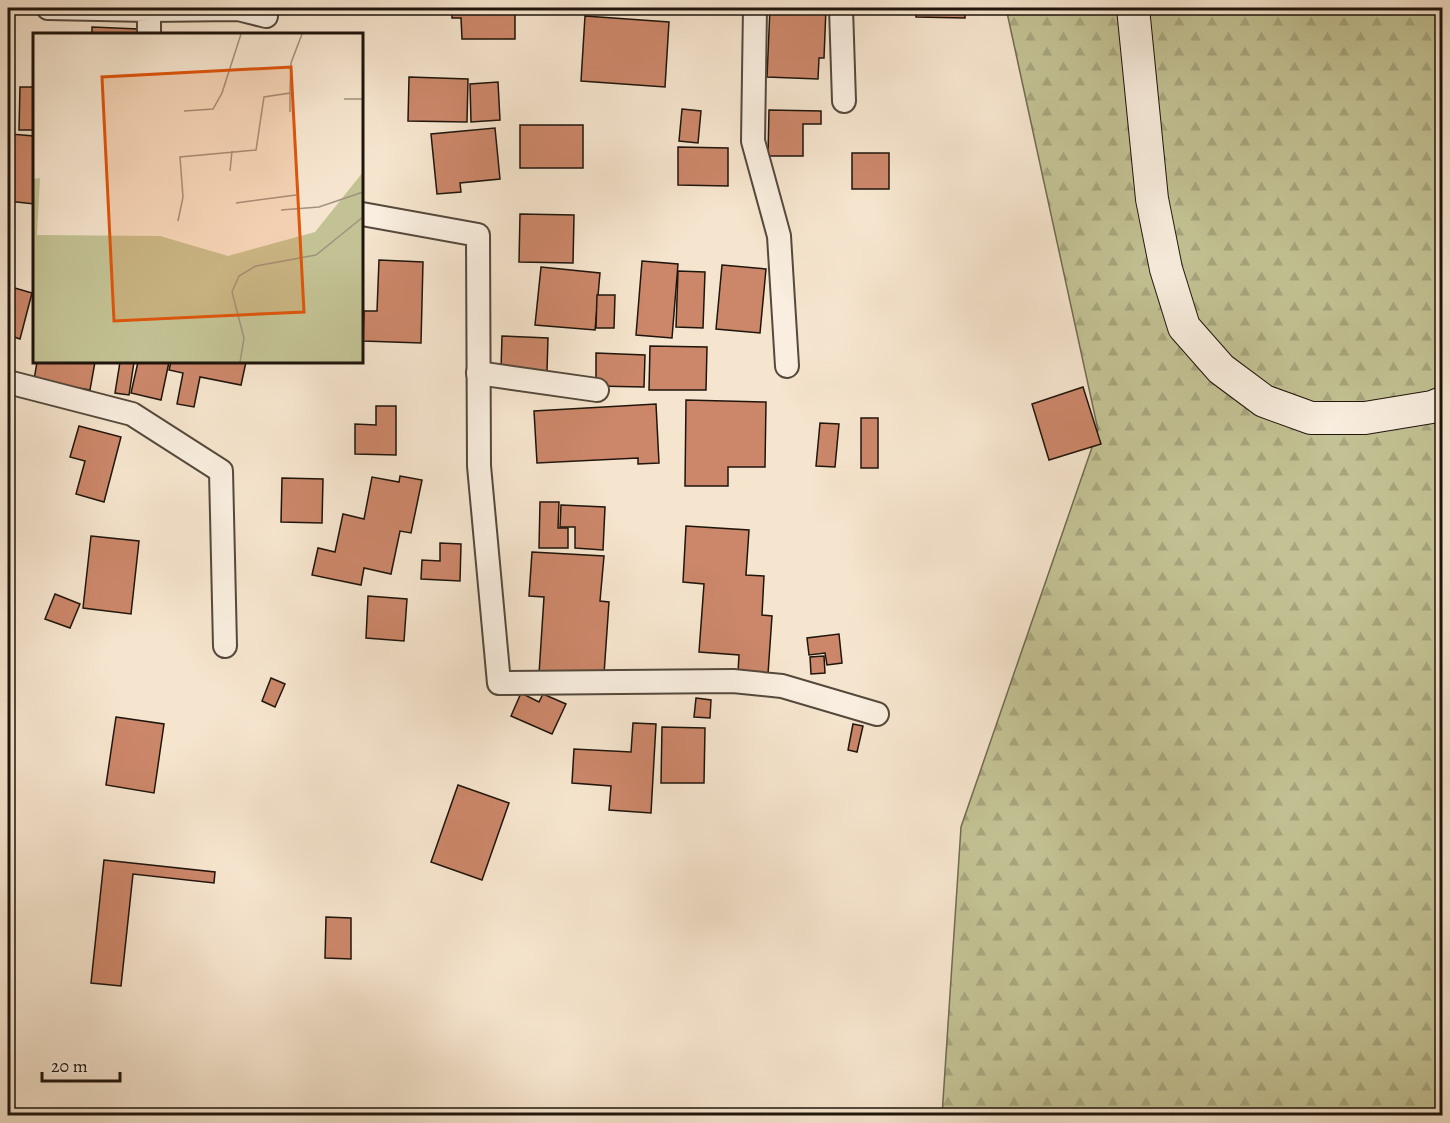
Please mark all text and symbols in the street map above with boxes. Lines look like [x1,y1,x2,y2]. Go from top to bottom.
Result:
inset map [33,33,363,363]
scale bar [42,1045,120,1083]
text: 20 m [51,1054,88,1078]

